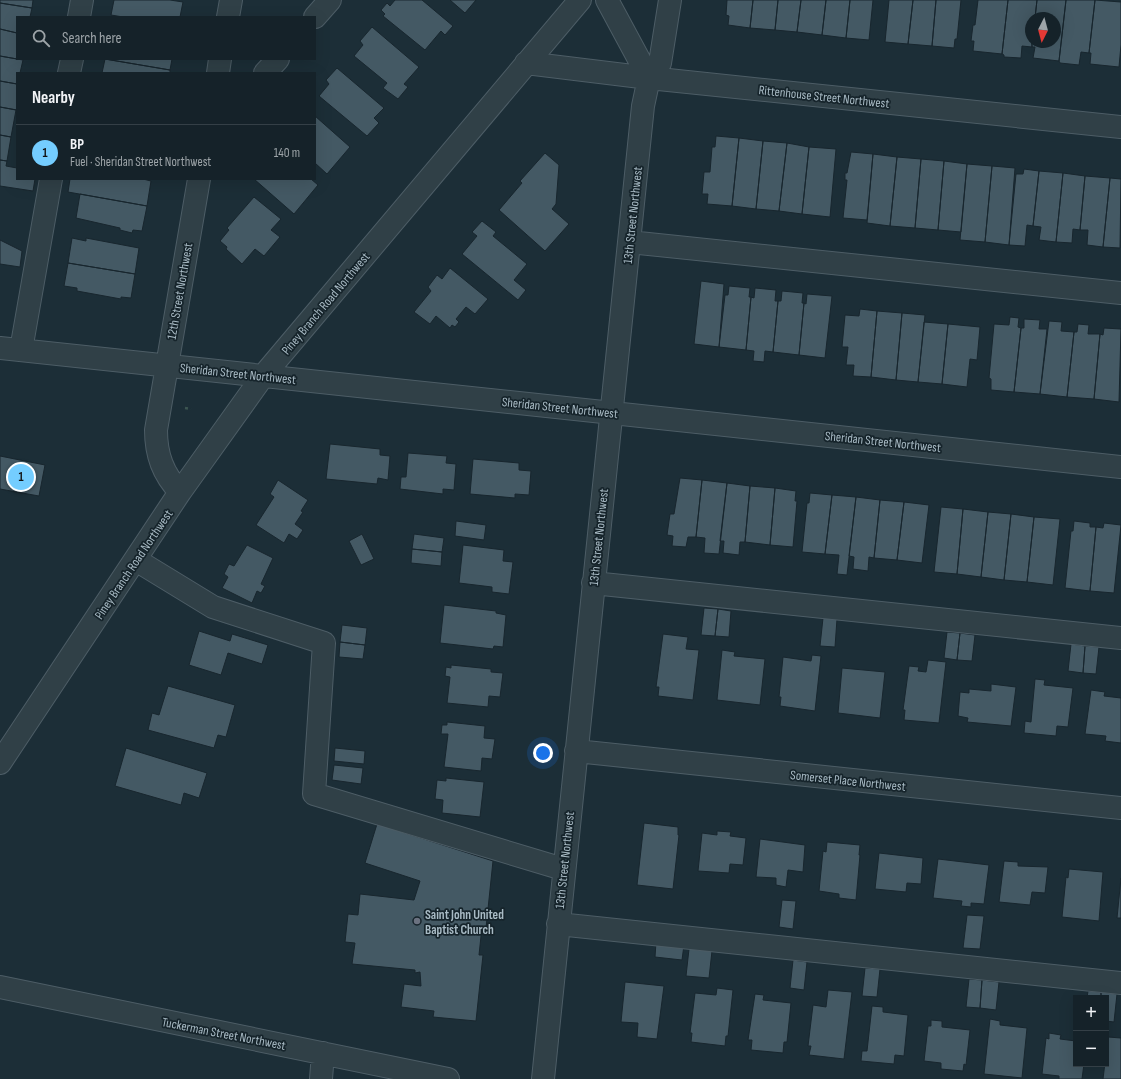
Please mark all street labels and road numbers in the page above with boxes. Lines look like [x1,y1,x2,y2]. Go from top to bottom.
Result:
street label: Rittenhouse Street Northwest [758,82,890,112]
street label: 13th Street Northwest [620,166,646,264]
street label: 12th Street Northwest [164,242,196,341]
street label: Piney Branch Road Northwest [278,249,373,358]
street label: Sheridan Street Northwest [179,360,297,388]
street label: Sheridan Street Northwest [501,394,619,422]
street label: Sheridan Street Northwest [824,428,942,456]
street label: 13th Street Northwest [586,488,612,586]
street label: Piney Branch Road Northwest [91,507,176,622]
street label: Somerset Place Northwest [789,767,906,795]
street label: 13th Street Northwest [552,811,578,909]
street label: Tuckerman Street Northwest [161,1014,287,1054]

